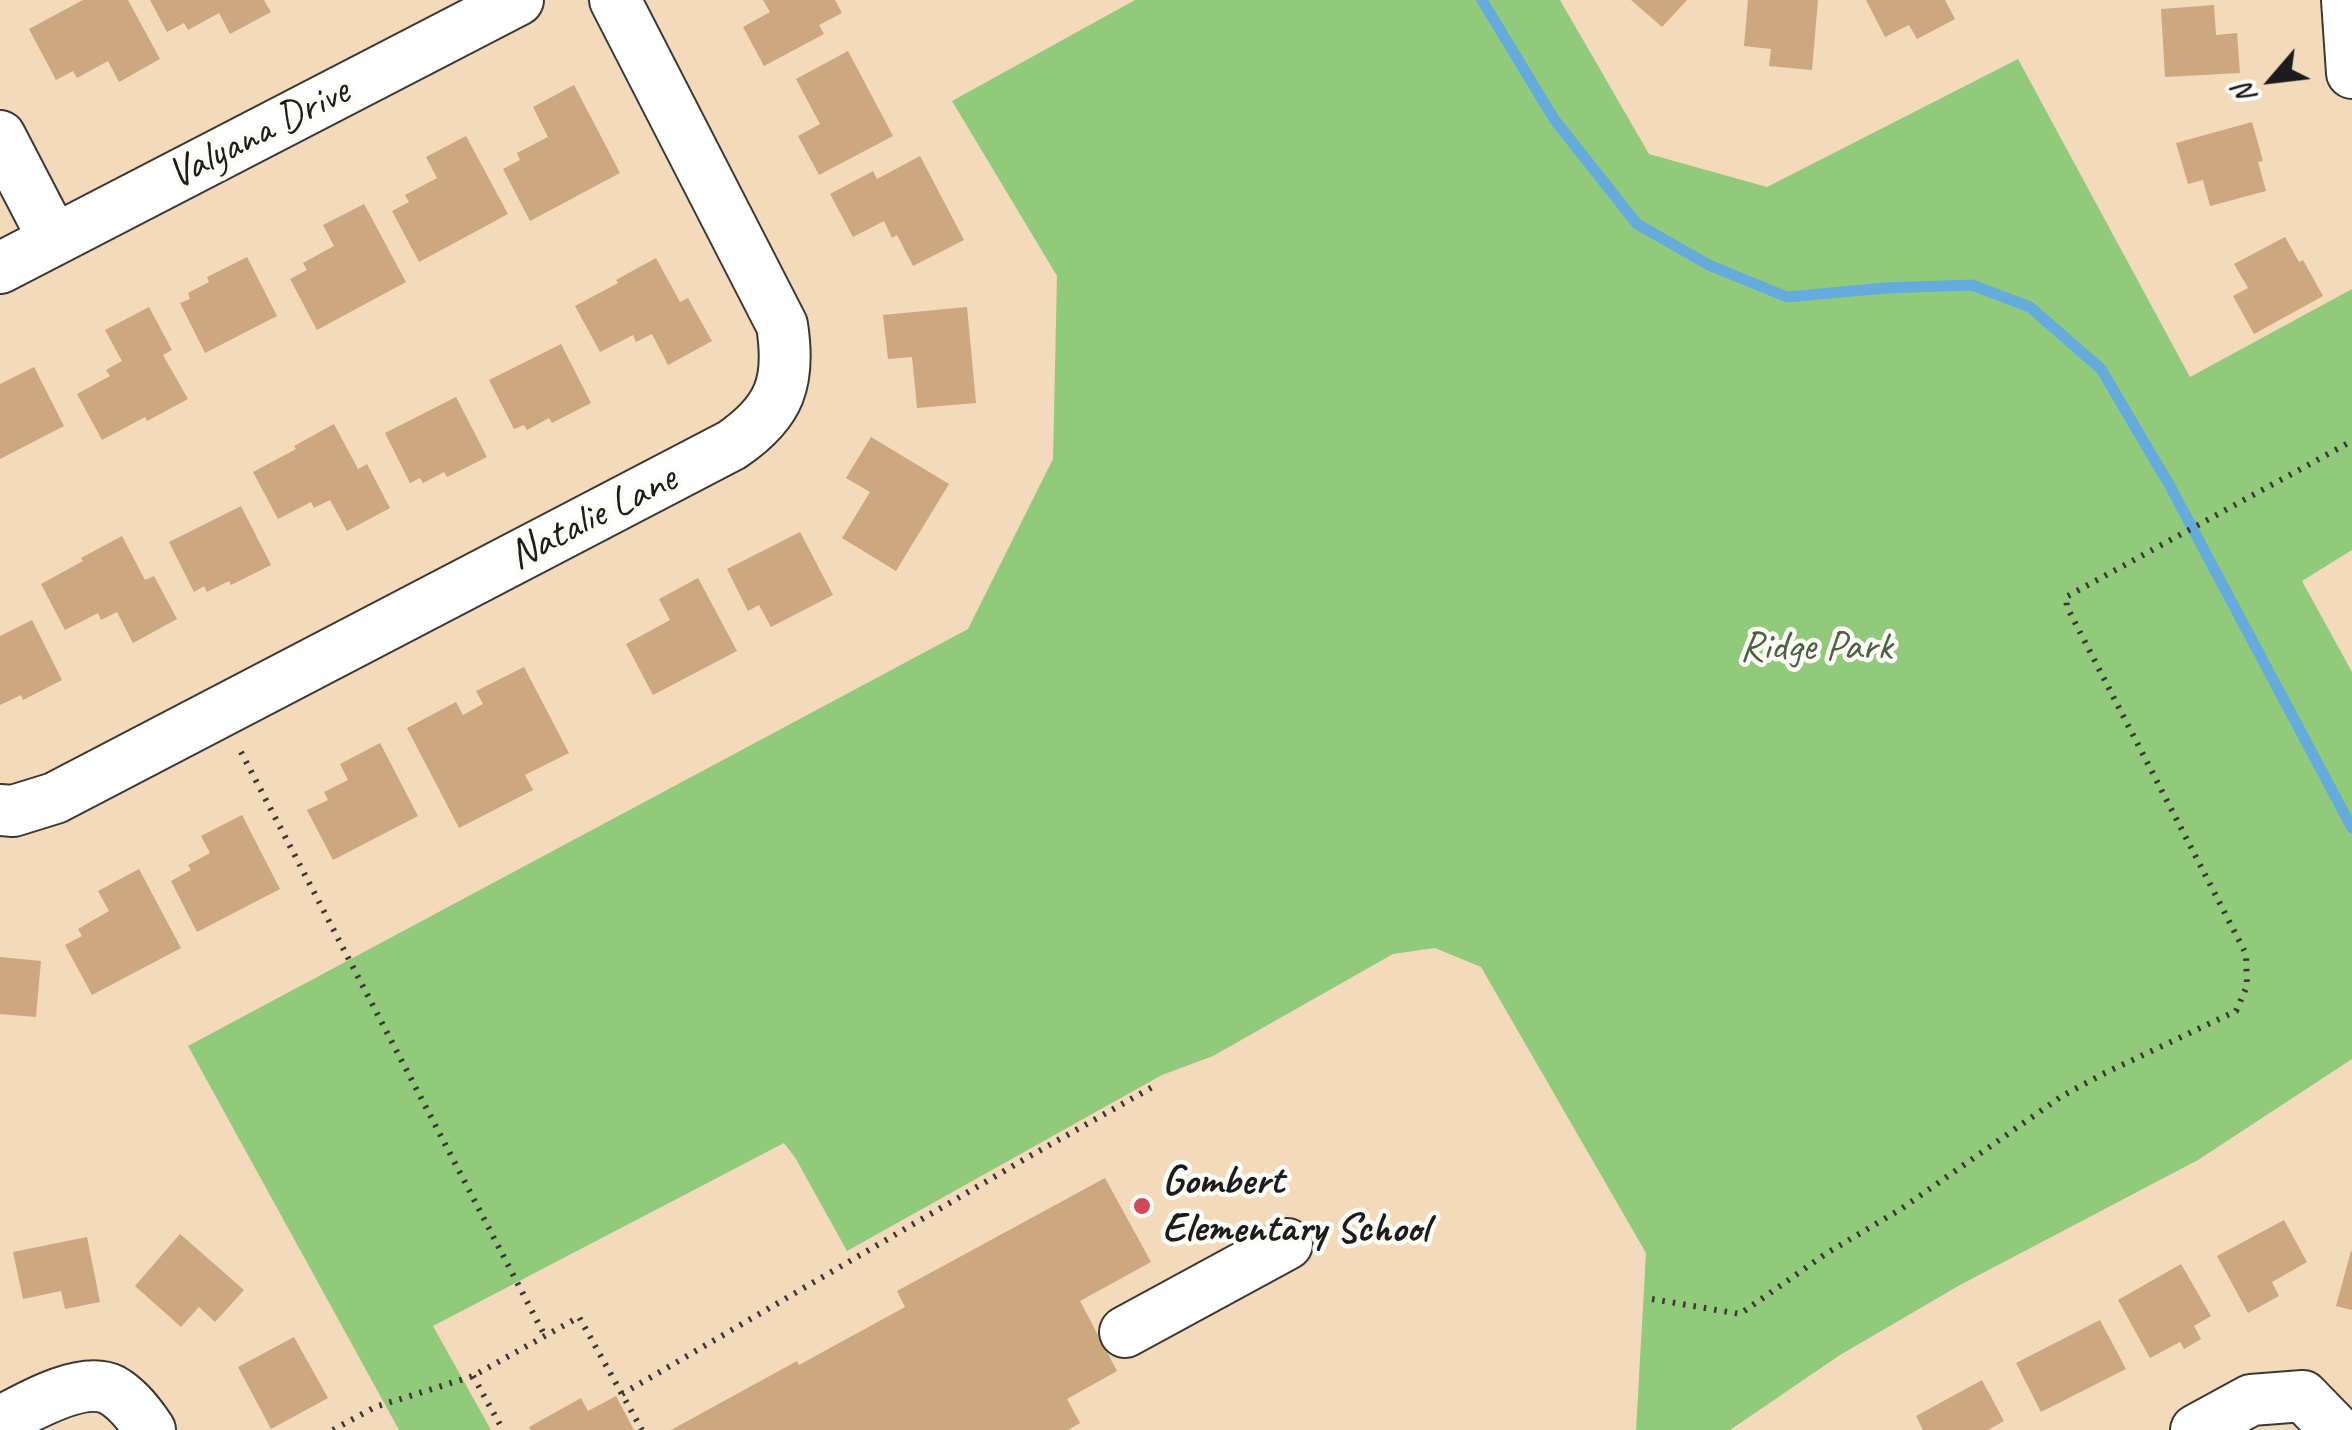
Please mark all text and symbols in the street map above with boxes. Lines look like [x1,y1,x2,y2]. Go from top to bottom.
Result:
north arrow [2222,30,2322,130]
street label: Valyana Drive [160,67,358,201]
text: N [2226,78,2265,110]
street label: Natalie Lane [501,454,685,582]
park label: Ridge Park [1740,623,1892,673]
place label: Gombert Elementary School [1162,1157,1429,1256]
marker: Gombert Elementary School [1131,1195,1153,1217]

